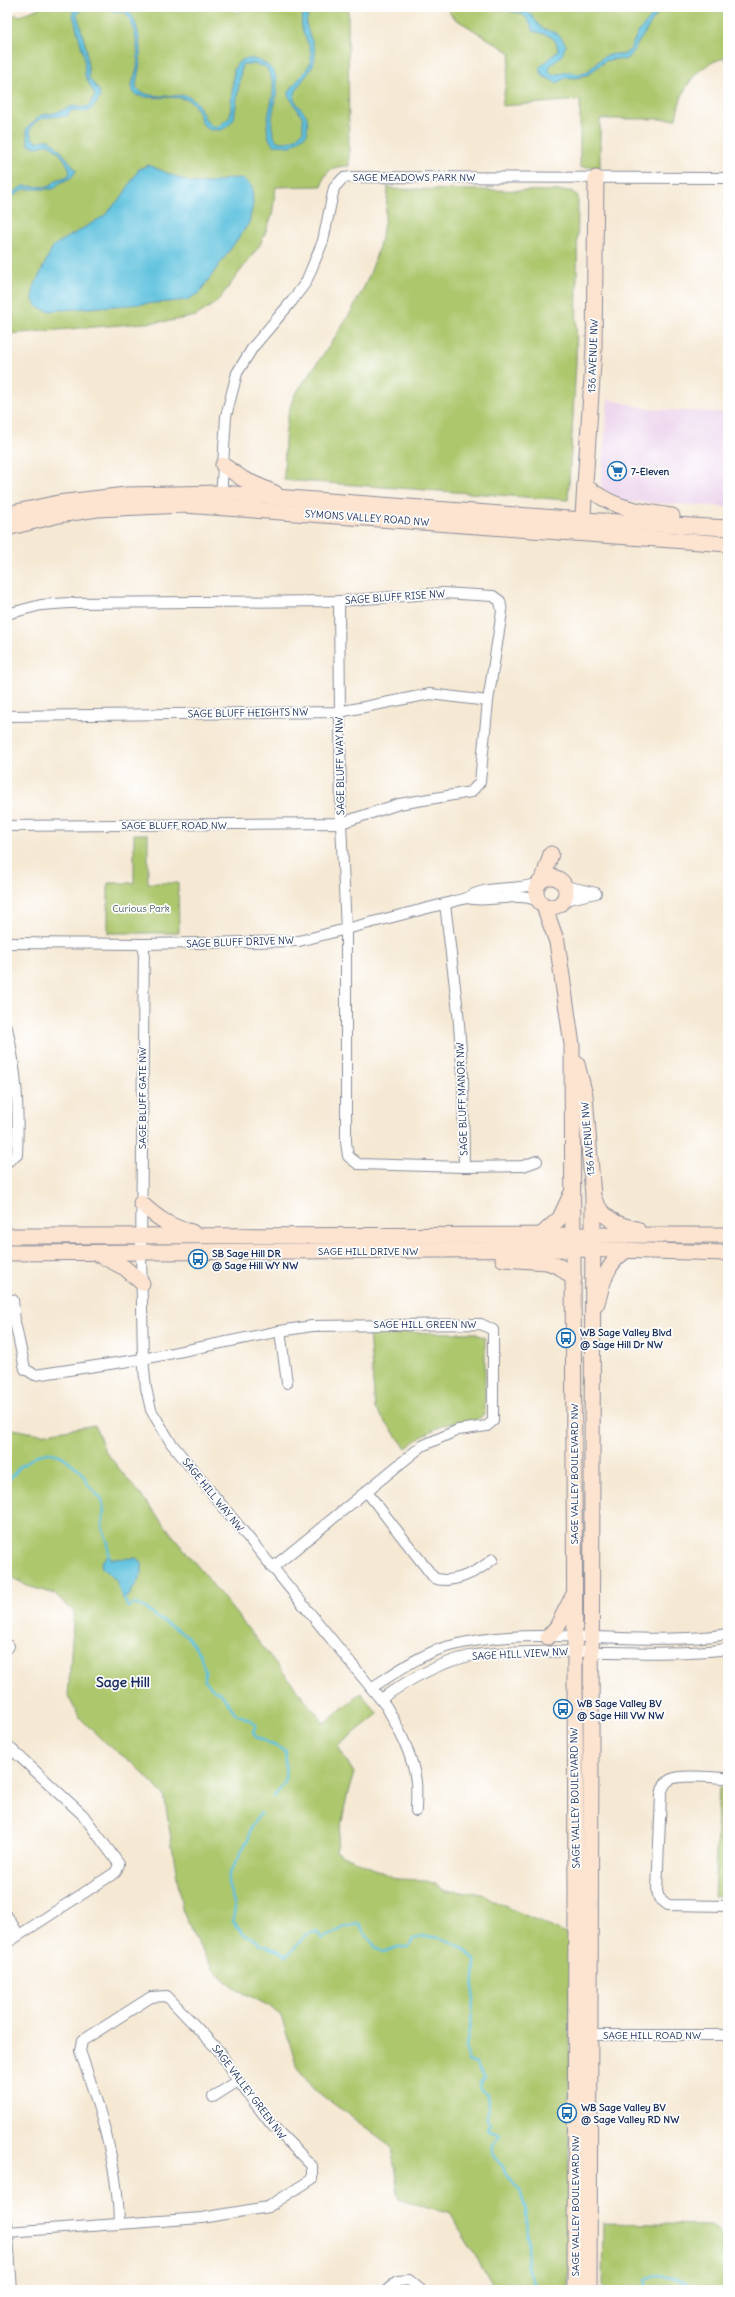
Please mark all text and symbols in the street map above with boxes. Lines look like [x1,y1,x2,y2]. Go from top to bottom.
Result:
street label: SAGE MEADOWS PARK NW [353,171,475,184]
street label: 136 AVENUE NW [585,319,601,393]
supermarket icon: 7-Eleven [606,460,628,482]
place label: 7-Eleven [631,465,670,478]
street label: SYMONS VALLEY ROAD NW [304,507,430,529]
street label: SAGE BLUFF RISE NW [345,587,445,607]
street label: SAGE BLUFF HEIGHTS NW [188,705,308,721]
street label: SAGE BLUFF WAY NW [333,717,347,815]
street label: SAGE BLUFF ROAD NW [121,819,227,832]
park label: Curious Park [112,902,170,915]
street label: SAGE BLUFF DRIVE NW [186,934,294,950]
street label: SAGE BLUFF MANOR NW [454,1042,470,1156]
street label: SAGE BLUFF GATE NW [136,1047,149,1149]
street label: 136 AVENUE NW [578,1102,598,1176]
street label: SAGE HILL DRIVE NW [318,1245,418,1258]
place label: SB Sage Hill DR @ Sage Hill WY NW [212,1247,299,1272]
bus stop icon: SB Sage Hill DR @ Sage Hill WY NW [187,1248,209,1270]
street label: SAGE HILL GREEN NW [374,1318,476,1331]
place label: WB Sage Valley Blvd @ Sage Hill Dr NW [580,1326,672,1351]
bus stop icon: WB Sage Valley Blvd @ Sage Hill Dr NW [555,1327,577,1349]
street label: SAGE VALLEY BOULEVARD NW [568,1403,581,1545]
street label: SAGE HILL WAY NW [179,1456,247,1534]
street label: SAGE HILL VIEW NW [472,1645,568,1663]
district label: Sage Hill [96,1673,150,1691]
place label: WB Sage Valley BV @ Sage Hill VW NW [577,1697,665,1722]
bus stop icon: WB Sage Valley BV @ Sage Hill VW NW [552,1698,574,1720]
street label: SAGE VALLEY BOULEVARD NW [567,1727,583,1869]
street label: SAGE HILL ROAD NW [603,2029,701,2042]
street label: SAGE VALLEY GREEN NW [209,2042,289,2142]
place label: WB Sage Valley BV @ Sage Valley RD NW [581,2101,680,2126]
bus stop icon: WB Sage Valley BV @ Sage Valley RD NW [556,2102,578,2124]
street label: SAGE VALLEY BOULEVARD NW [569,2135,582,2277]

